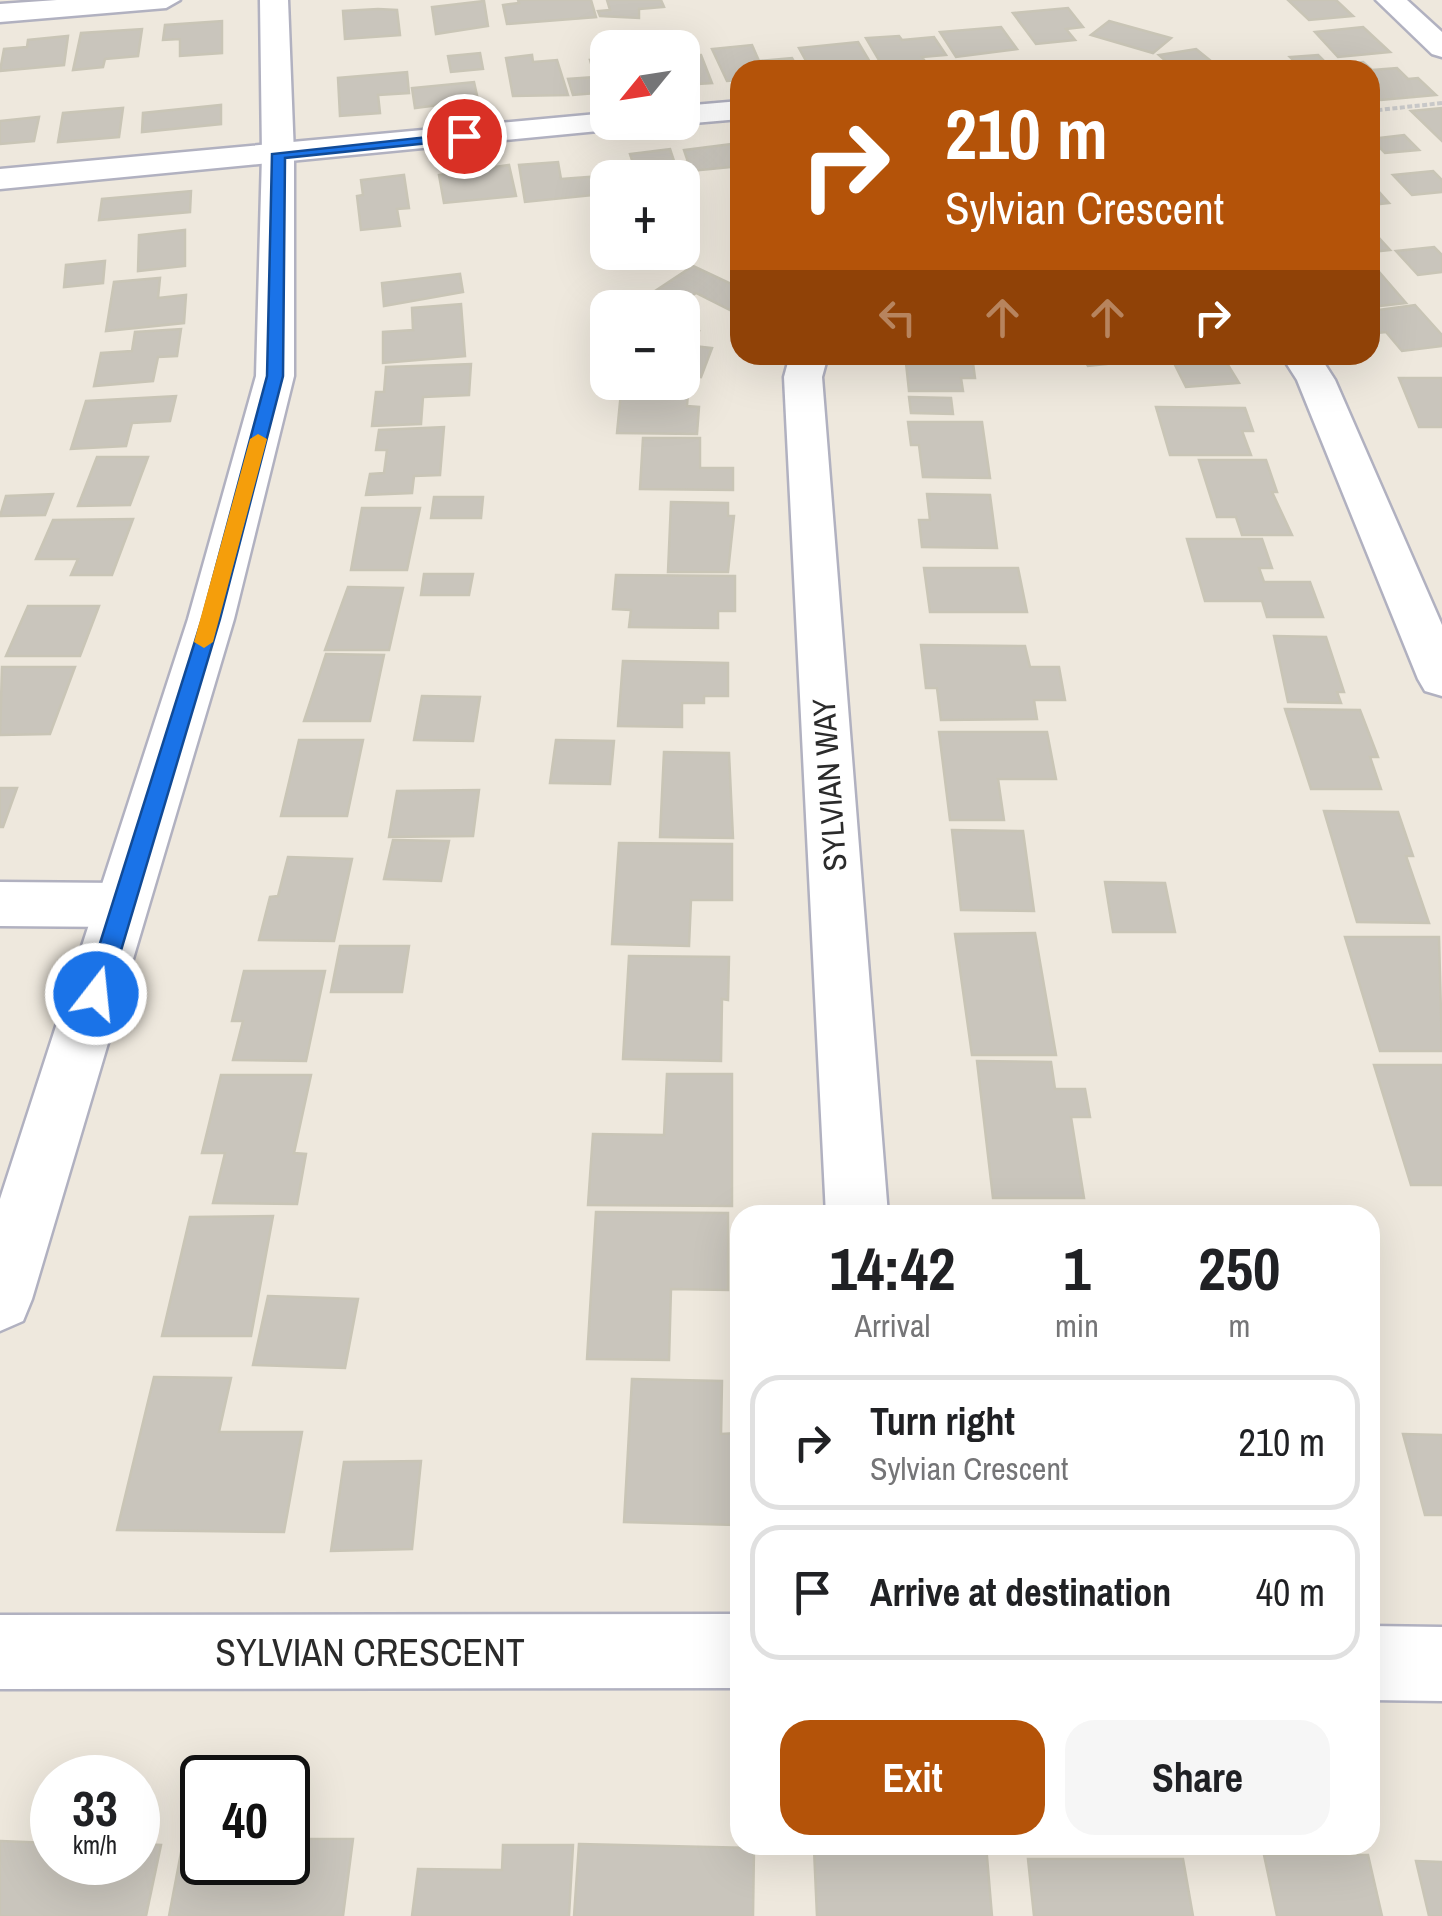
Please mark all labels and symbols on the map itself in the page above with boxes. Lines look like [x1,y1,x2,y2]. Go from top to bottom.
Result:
north arrow [590,30,700,140]
pin [422,94,507,179]
street label: SYLVIAN WAY [801,697,856,873]
position arrow [44,942,148,1046]
street label: SYLVIAN CRESCENT [215,1627,525,1678]
speed limit sign: 40 [180,1755,310,1885]

